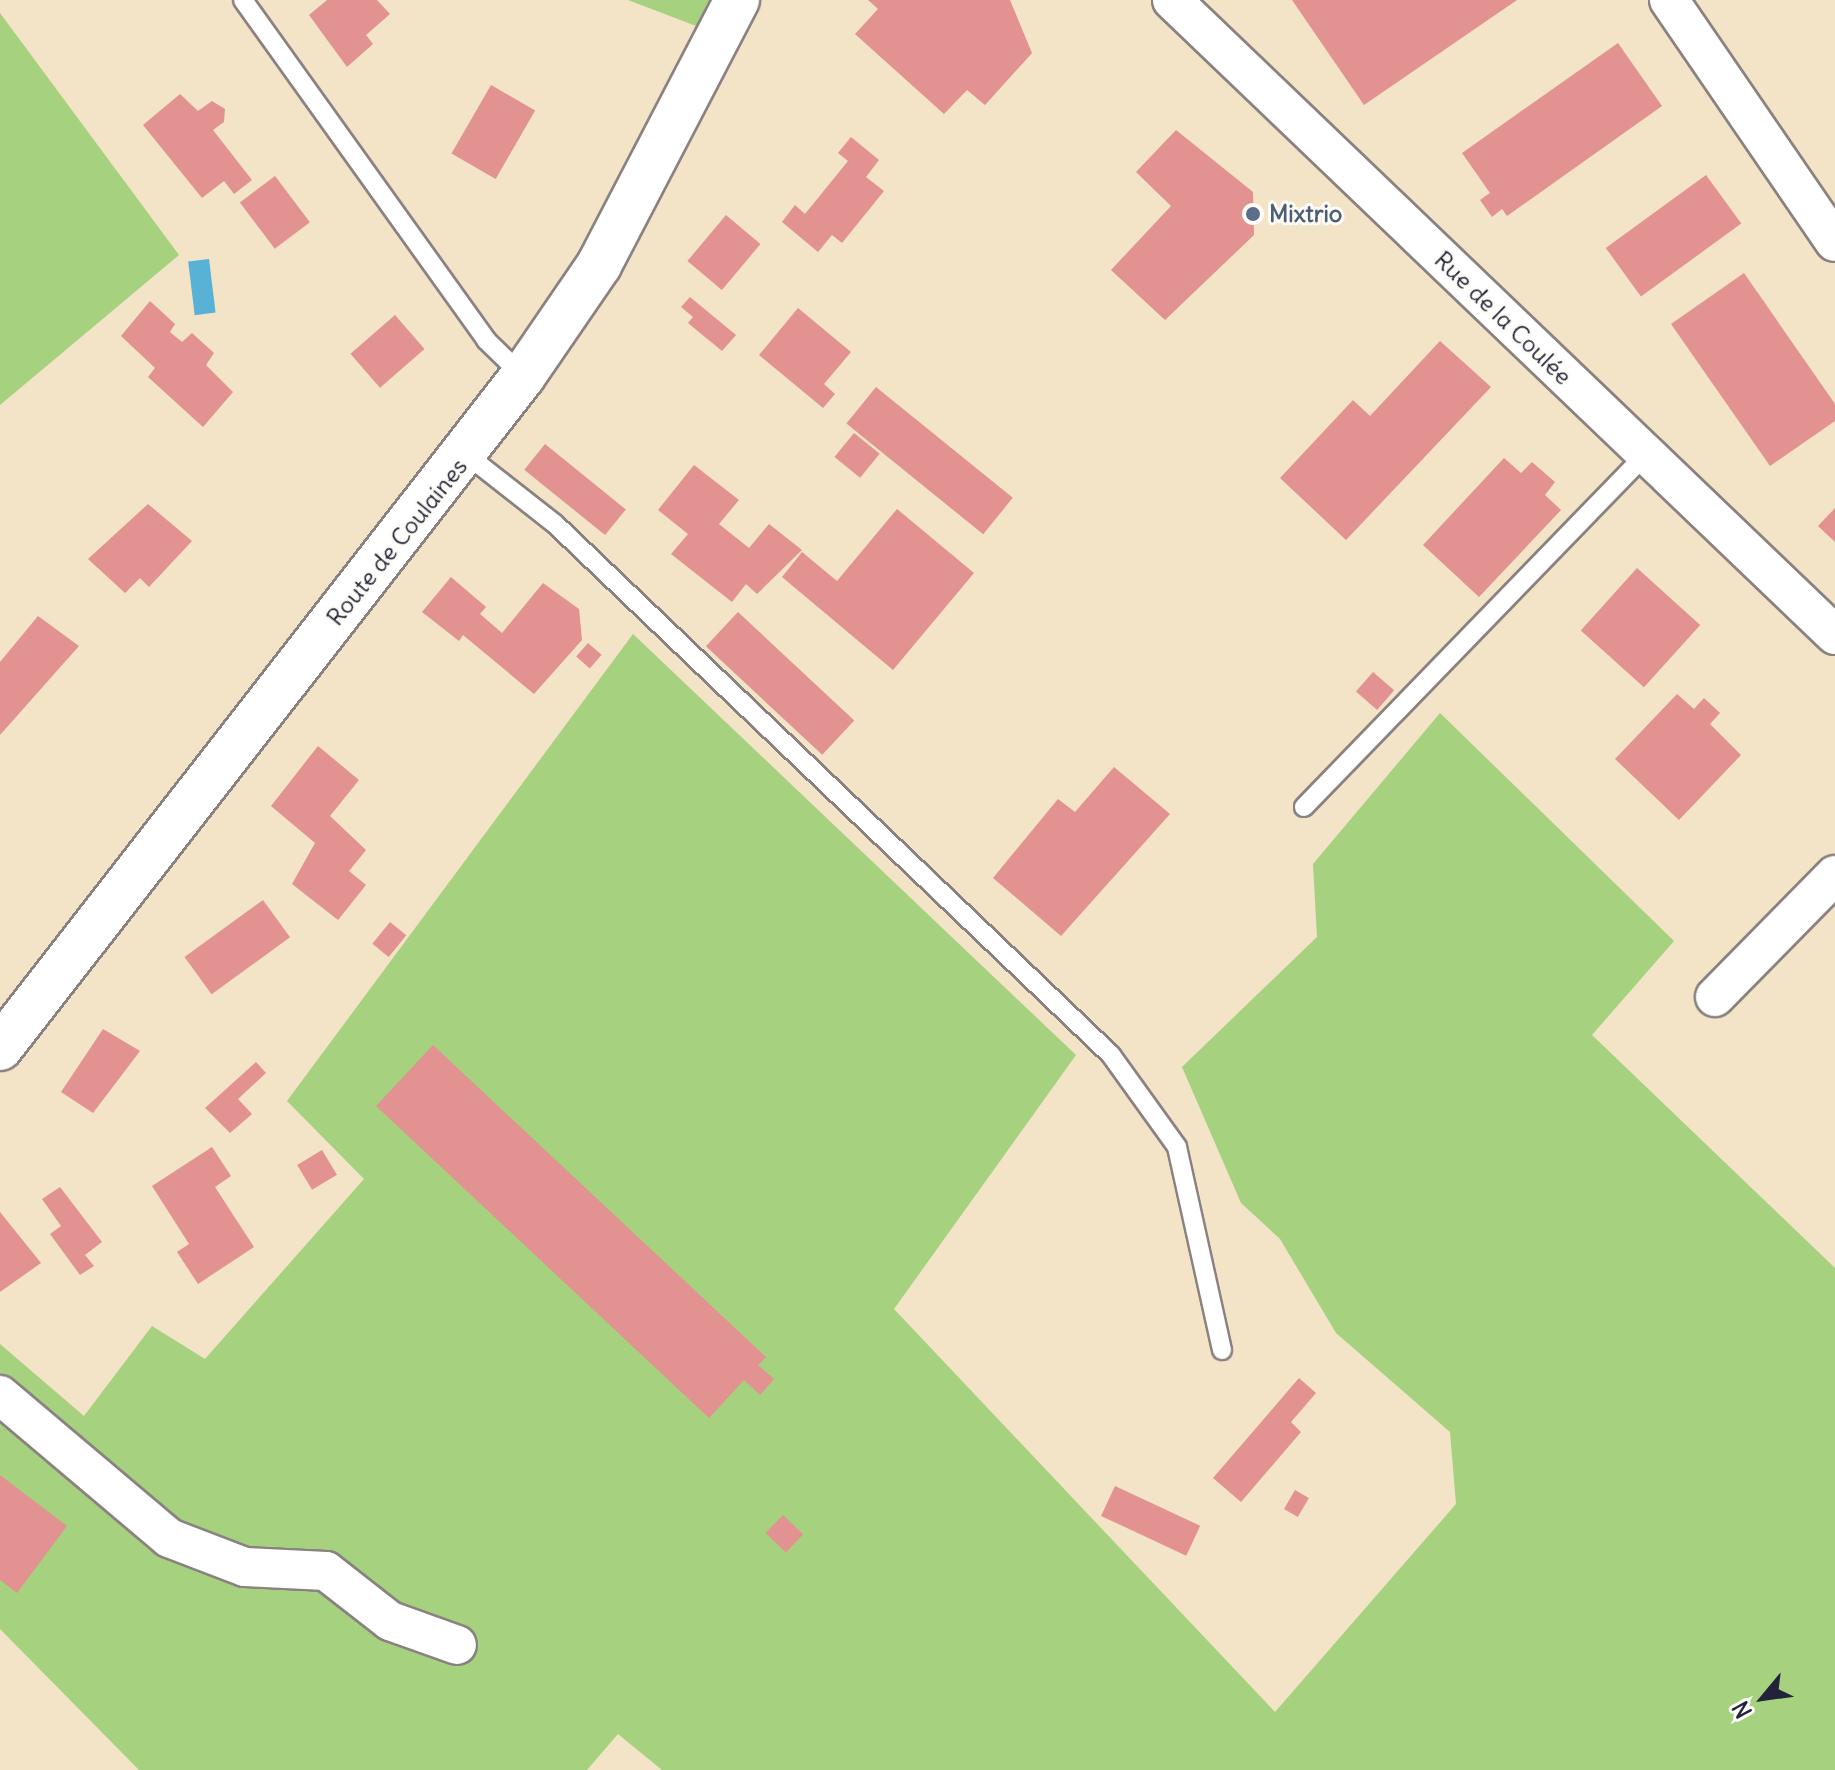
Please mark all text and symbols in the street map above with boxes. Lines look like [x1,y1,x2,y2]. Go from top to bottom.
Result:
place label: Mixtrio [1269,200,1342,228]
marker: Mixtrio [1244,205,1262,223]
street label: Rue de la Coulée [1428,245,1578,391]
street label: Route de Coulaines [321,453,473,631]
north arrow [1723,1658,1803,1738]
text: N [1726,1696,1758,1723]

